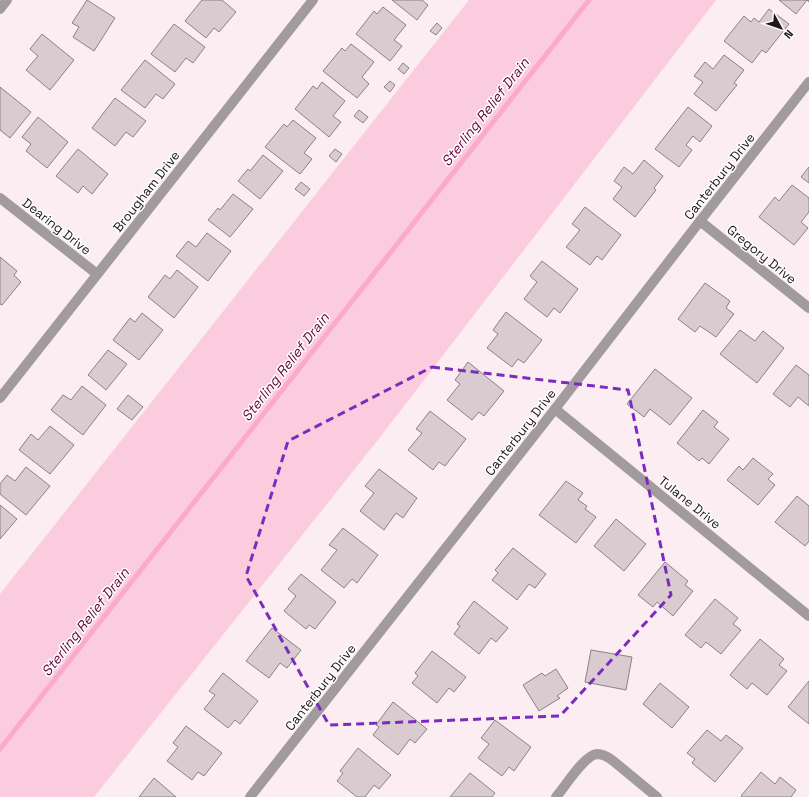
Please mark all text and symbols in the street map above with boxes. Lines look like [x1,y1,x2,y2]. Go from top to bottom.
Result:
north arrow [761,8,801,48]
text: N [781,27,796,42]
water label: Sterling Relief Drain [437,54,533,170]
street label: Canterbury Drive [680,129,759,223]
street label: Brougham Drive [109,147,183,235]
street label: Dearing Drive [19,194,95,259]
street label: Gregory Drive [723,221,800,288]
water label: Sterling Relief Drain [237,309,333,425]
street label: Canterbury Drive [481,385,560,479]
street label: Tulane Drive [655,472,724,533]
water label: Sterling Relief Drain [37,564,133,680]
street label: Canterbury Drive [281,640,360,734]

